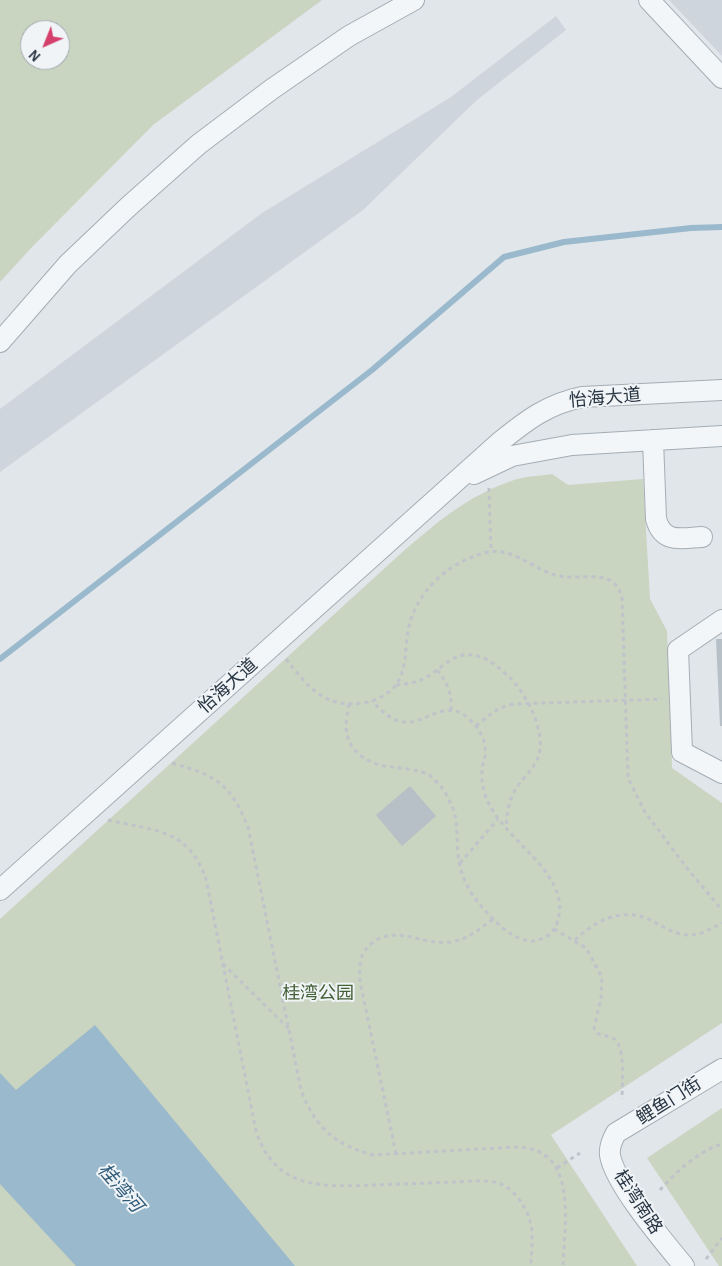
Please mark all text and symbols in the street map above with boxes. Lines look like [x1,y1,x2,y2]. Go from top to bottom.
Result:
north arrow [20,20,70,70]
text: N [27,47,44,63]
street label: 怡海大道 [568,384,642,412]
street label: 怡海大道 [194,654,262,718]
park label: 桂湾公园 [282,983,354,1005]
street label: 鲤鱼门街 [633,1073,705,1129]
water label: 桂湾河 [93,1159,147,1217]
street label: 桂湾南路 [609,1166,667,1238]

